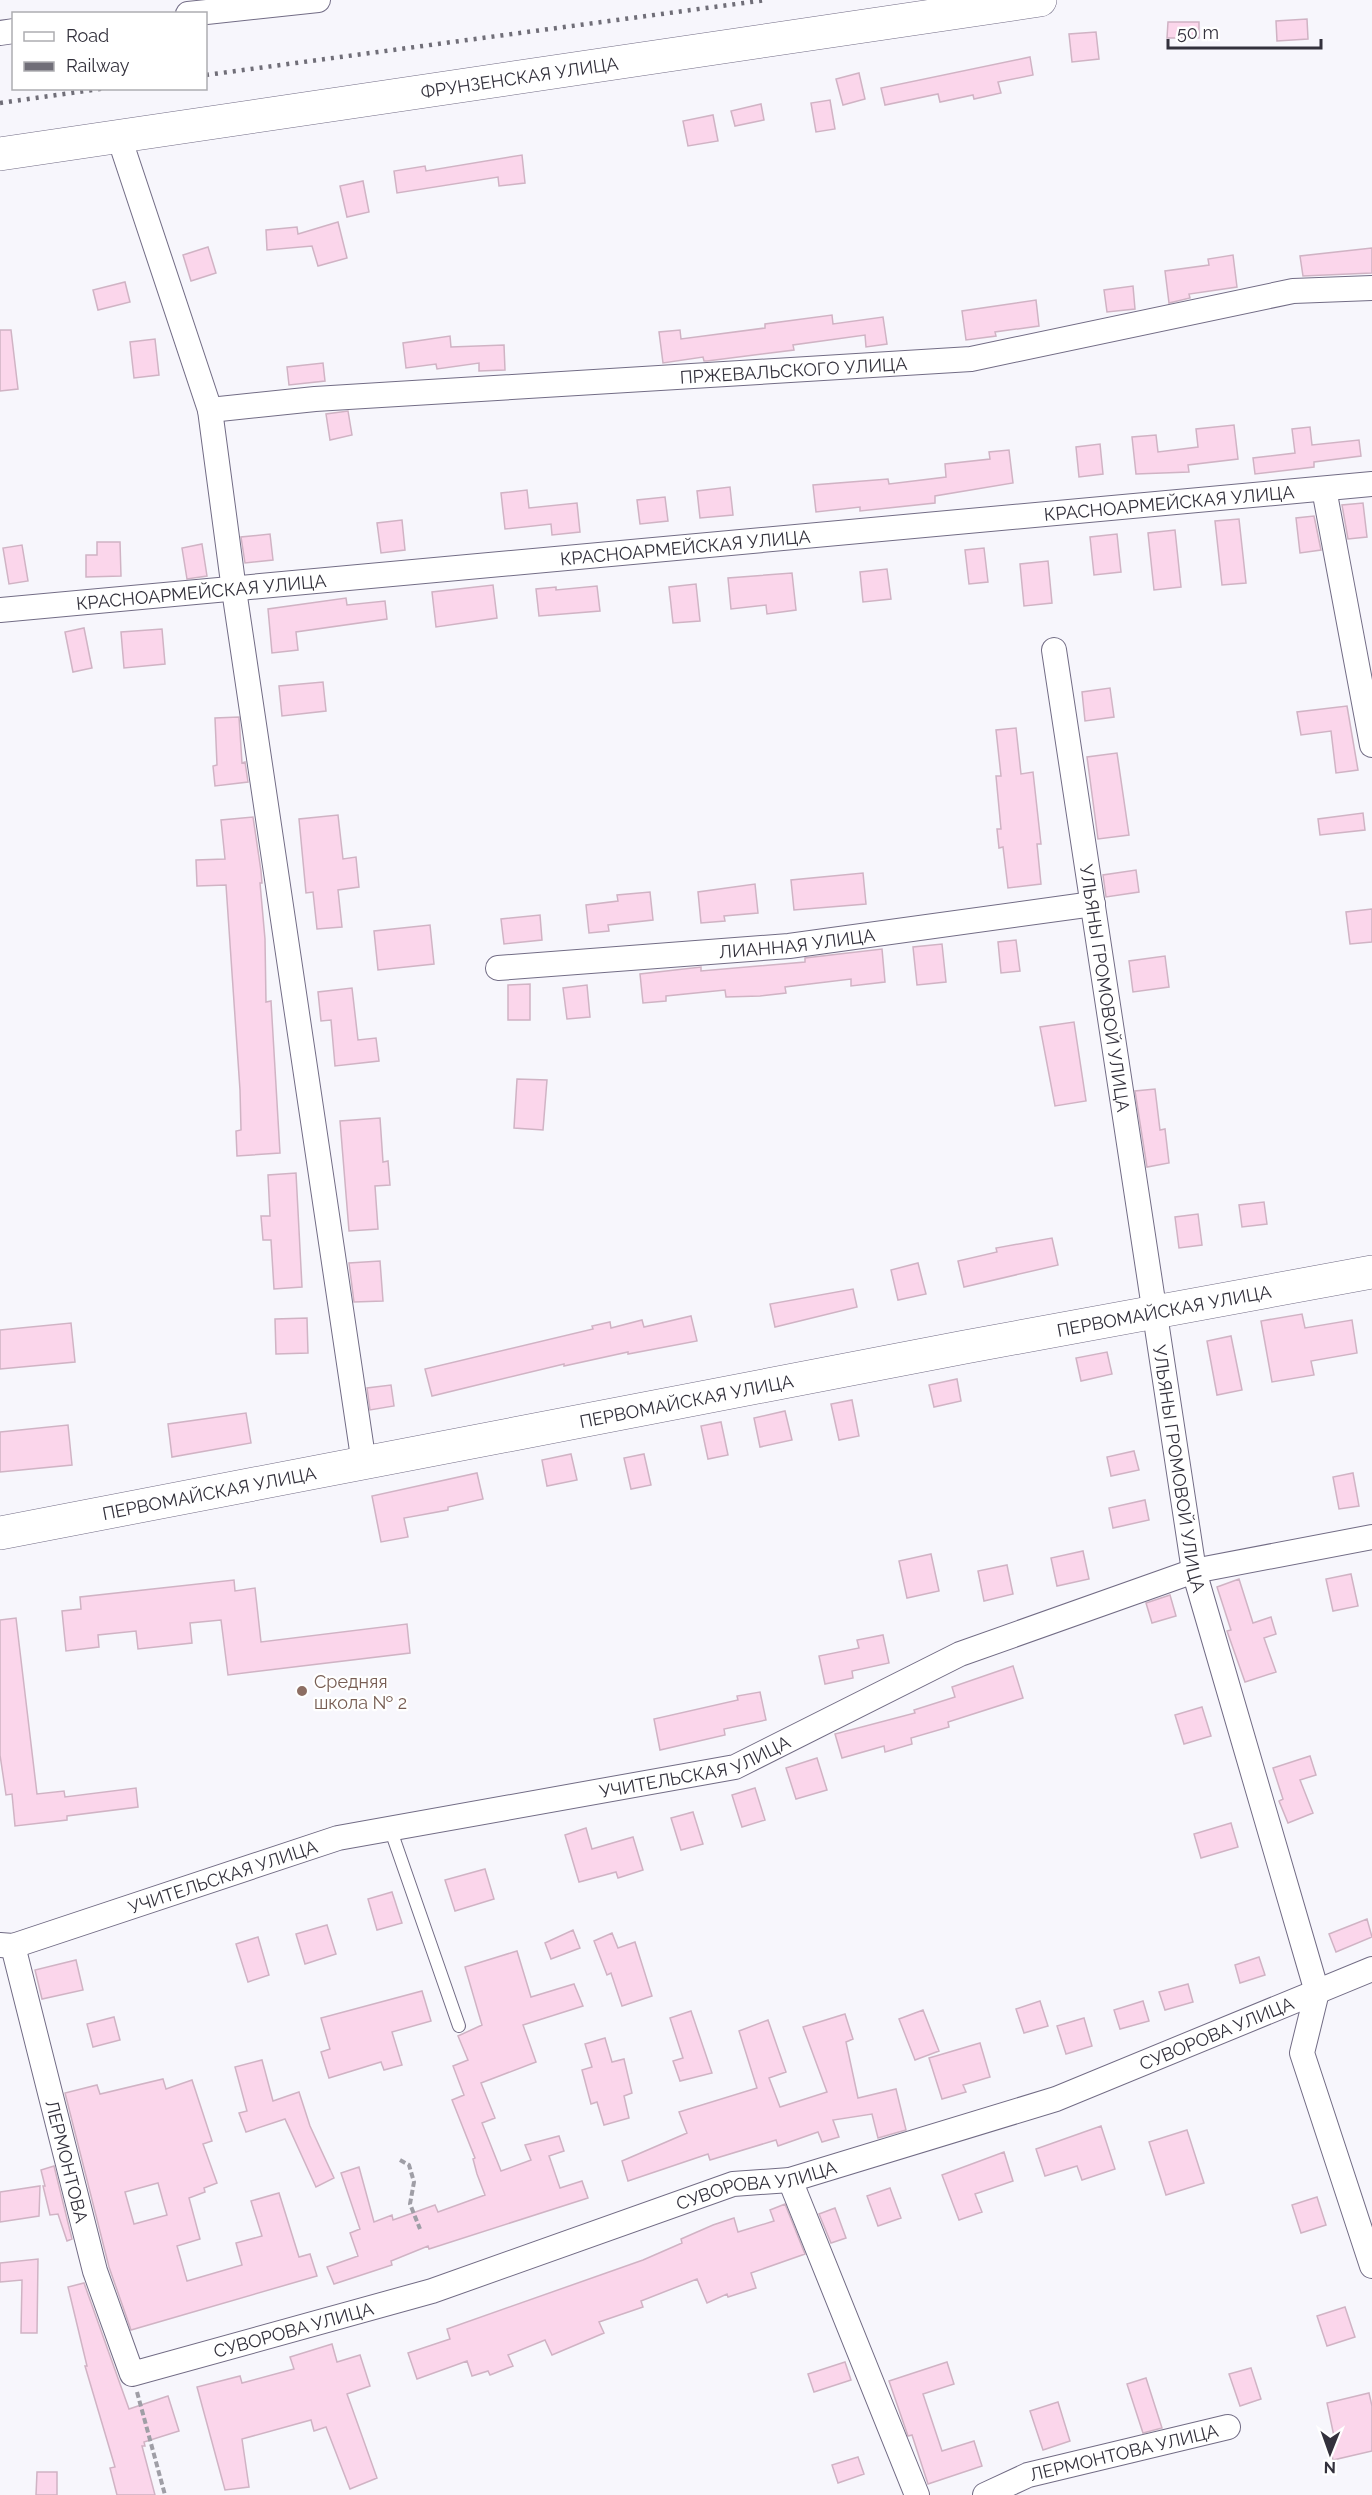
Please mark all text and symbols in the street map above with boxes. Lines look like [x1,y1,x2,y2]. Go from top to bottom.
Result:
legend [12,12,207,90]
scale bar [1168,12,1321,50]
text: 50 m [1177,22,1219,43]
text: Road [66,25,109,46]
street label: ФРУНЗЕНСКАЯ УЛИЦА [419,52,620,102]
text: Railway [66,55,130,76]
street label: ПРЖЕВАЛЬСКОГО УЛИЦА [679,352,908,387]
street label: КРАСНОАРМЕЙСКАЯ УЛИЦА [1043,481,1295,525]
street label: КРАСНОАРМЕЙСКАЯ УЛИЦА [559,525,811,569]
street label: КРАСНОАРМЕЙСКАЯ УЛИЦА [75,570,327,613]
street label: УЛЬЯНЫ ГРОМОВОЙ УЛИЦА [1076,863,1135,1113]
street label: ЛИАННАЯ УЛИЦА [718,924,876,962]
street label: ПЕРВОМАЙСКАЯ УЛИЦА [1055,1280,1273,1340]
street label: УЛЬЯНЫ ГРОМОВОЙ УЛИЦА [1149,1343,1210,1595]
street label: ПЕРВОМАЙСКАЯ УЛИЦА [578,1370,795,1432]
street label: ПЕРВОМАЙСКАЯ УЛИЦА [100,1462,318,1524]
place label: Средняя школа № 2 [314,1671,407,1713]
marker: Средняя школа № 2 [295,1684,309,1698]
street label: УЧИТЕЛЬСКАЯ УЛИЦА [598,1731,793,1802]
street label: УЧИТЕЛЬСКАЯ УЛИЦА [126,1835,320,1917]
street label: СУВОРОВА УЛИЦА [1136,1992,1297,2074]
street label: ЛЕРМОНТОВА [42,2098,93,2225]
street label: СУВОРОВА УЛИЦА [673,2156,839,2214]
street label: СУВОРОВА УЛИЦА [211,2297,376,2361]
street label: ЛЕРМОНТОВА УЛИЦА [1027,2419,1220,2485]
north arrow [1300,2423,1360,2483]
text: N [1323,2458,1336,2477]

